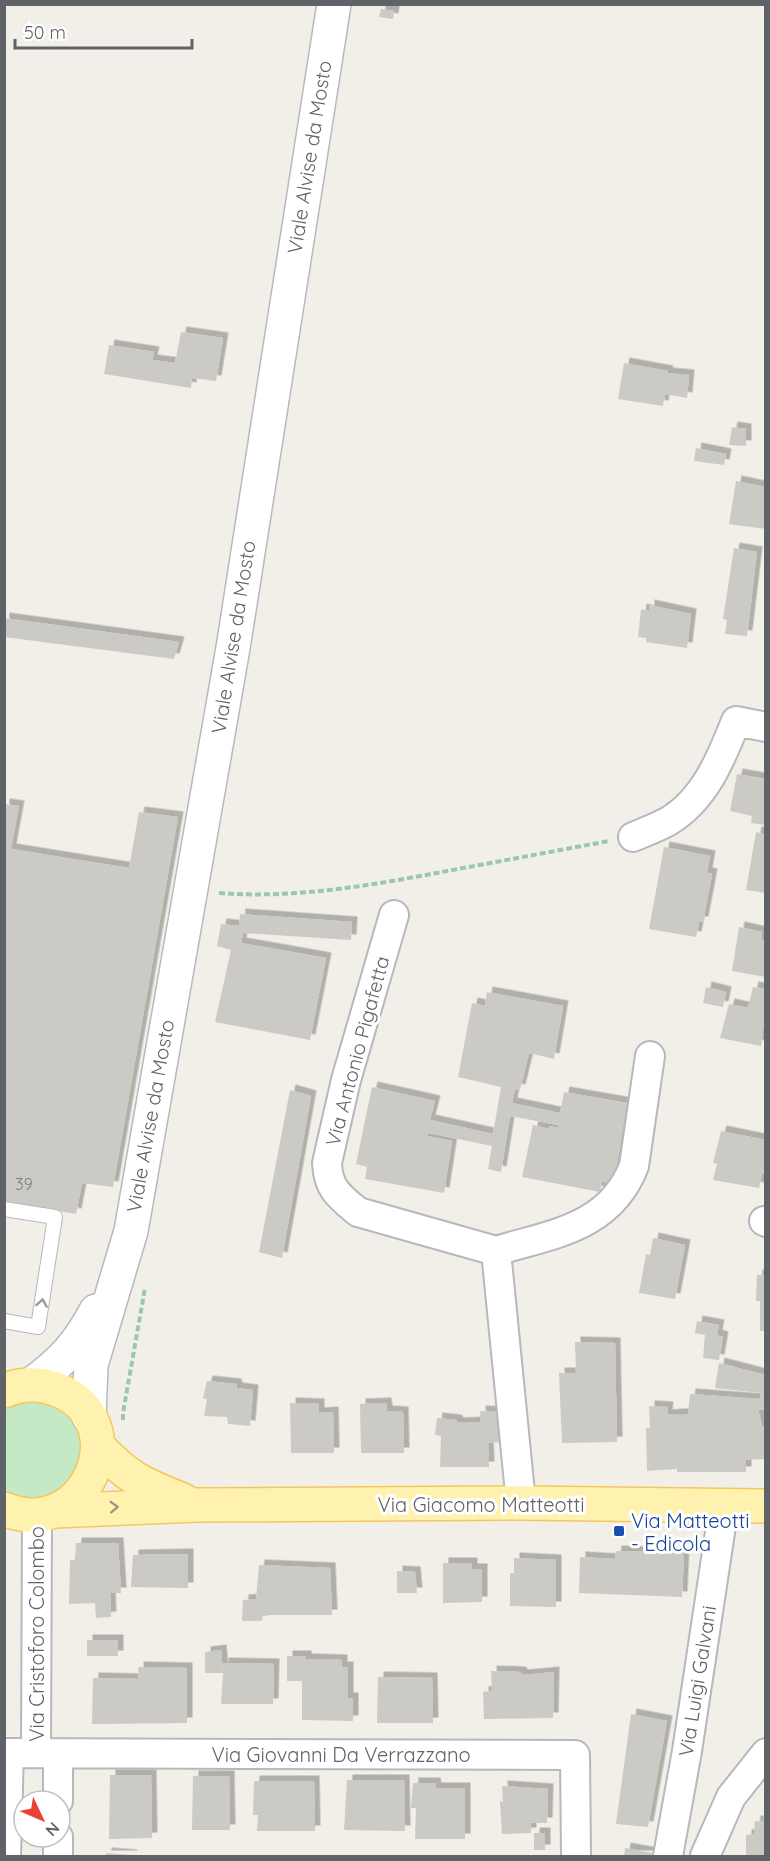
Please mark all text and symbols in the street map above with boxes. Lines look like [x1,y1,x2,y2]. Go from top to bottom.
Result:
scale bar [15,12,192,50]
text: 50 m [24,21,66,44]
street label: Viale Alvise da Mosto [281,59,337,255]
street label: Viale Alvise da Mosto [205,539,261,735]
street label: Via Antonio Pigafetta [320,953,394,1149]
street label: Viale Alvise da Mosto [121,1018,179,1214]
house number: 39 [15,1174,33,1194]
one-way arrow [35,1299,48,1309]
street label: Via Giacomo Matteotti [377,1492,585,1517]
one-way arrow [109,1501,118,1514]
place label: Via Matteotti - Edicola [631,1508,750,1556]
marker: Via Matteotti - Edicola [612,1524,626,1538]
street label: Via Cristoforo Colombo [24,1526,49,1742]
street label: Via Luigi Galvani [673,1604,721,1758]
street label: Via Giovanni Da Verrazzano [211,1742,471,1767]
north arrow [12,1789,72,1849]
text: N [42,1818,64,1841]

